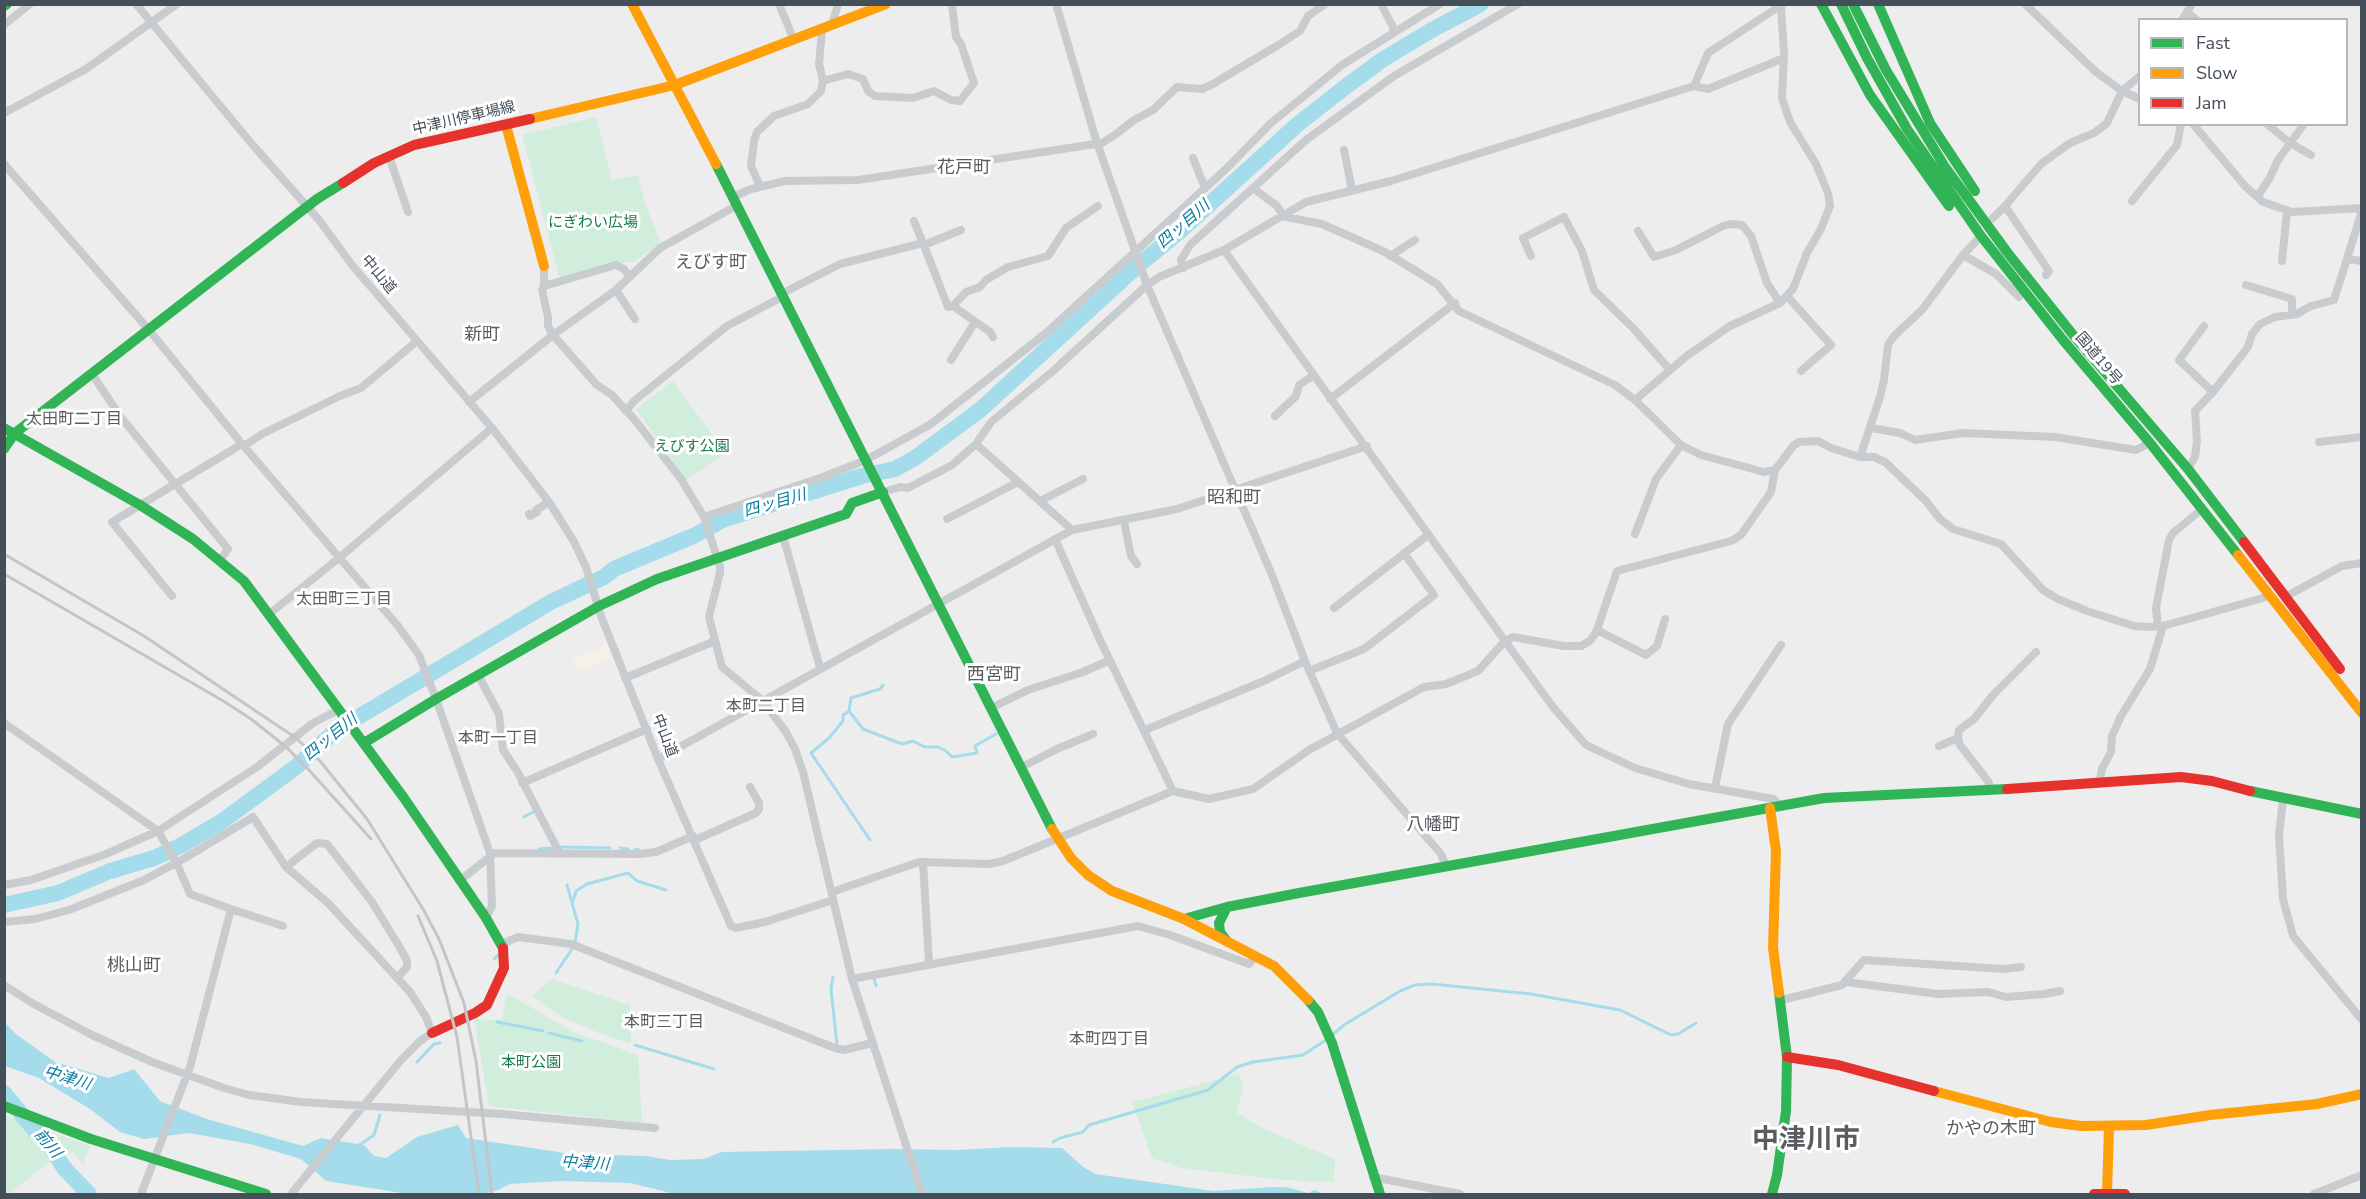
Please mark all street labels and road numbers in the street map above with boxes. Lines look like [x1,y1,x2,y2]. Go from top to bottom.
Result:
street label: 中津川停車場線 [411,98,517,140]
street label: 中山道 [357,252,399,298]
street label: 国道19号 [2071,329,2125,389]
street label: 中山道 [648,712,680,760]

